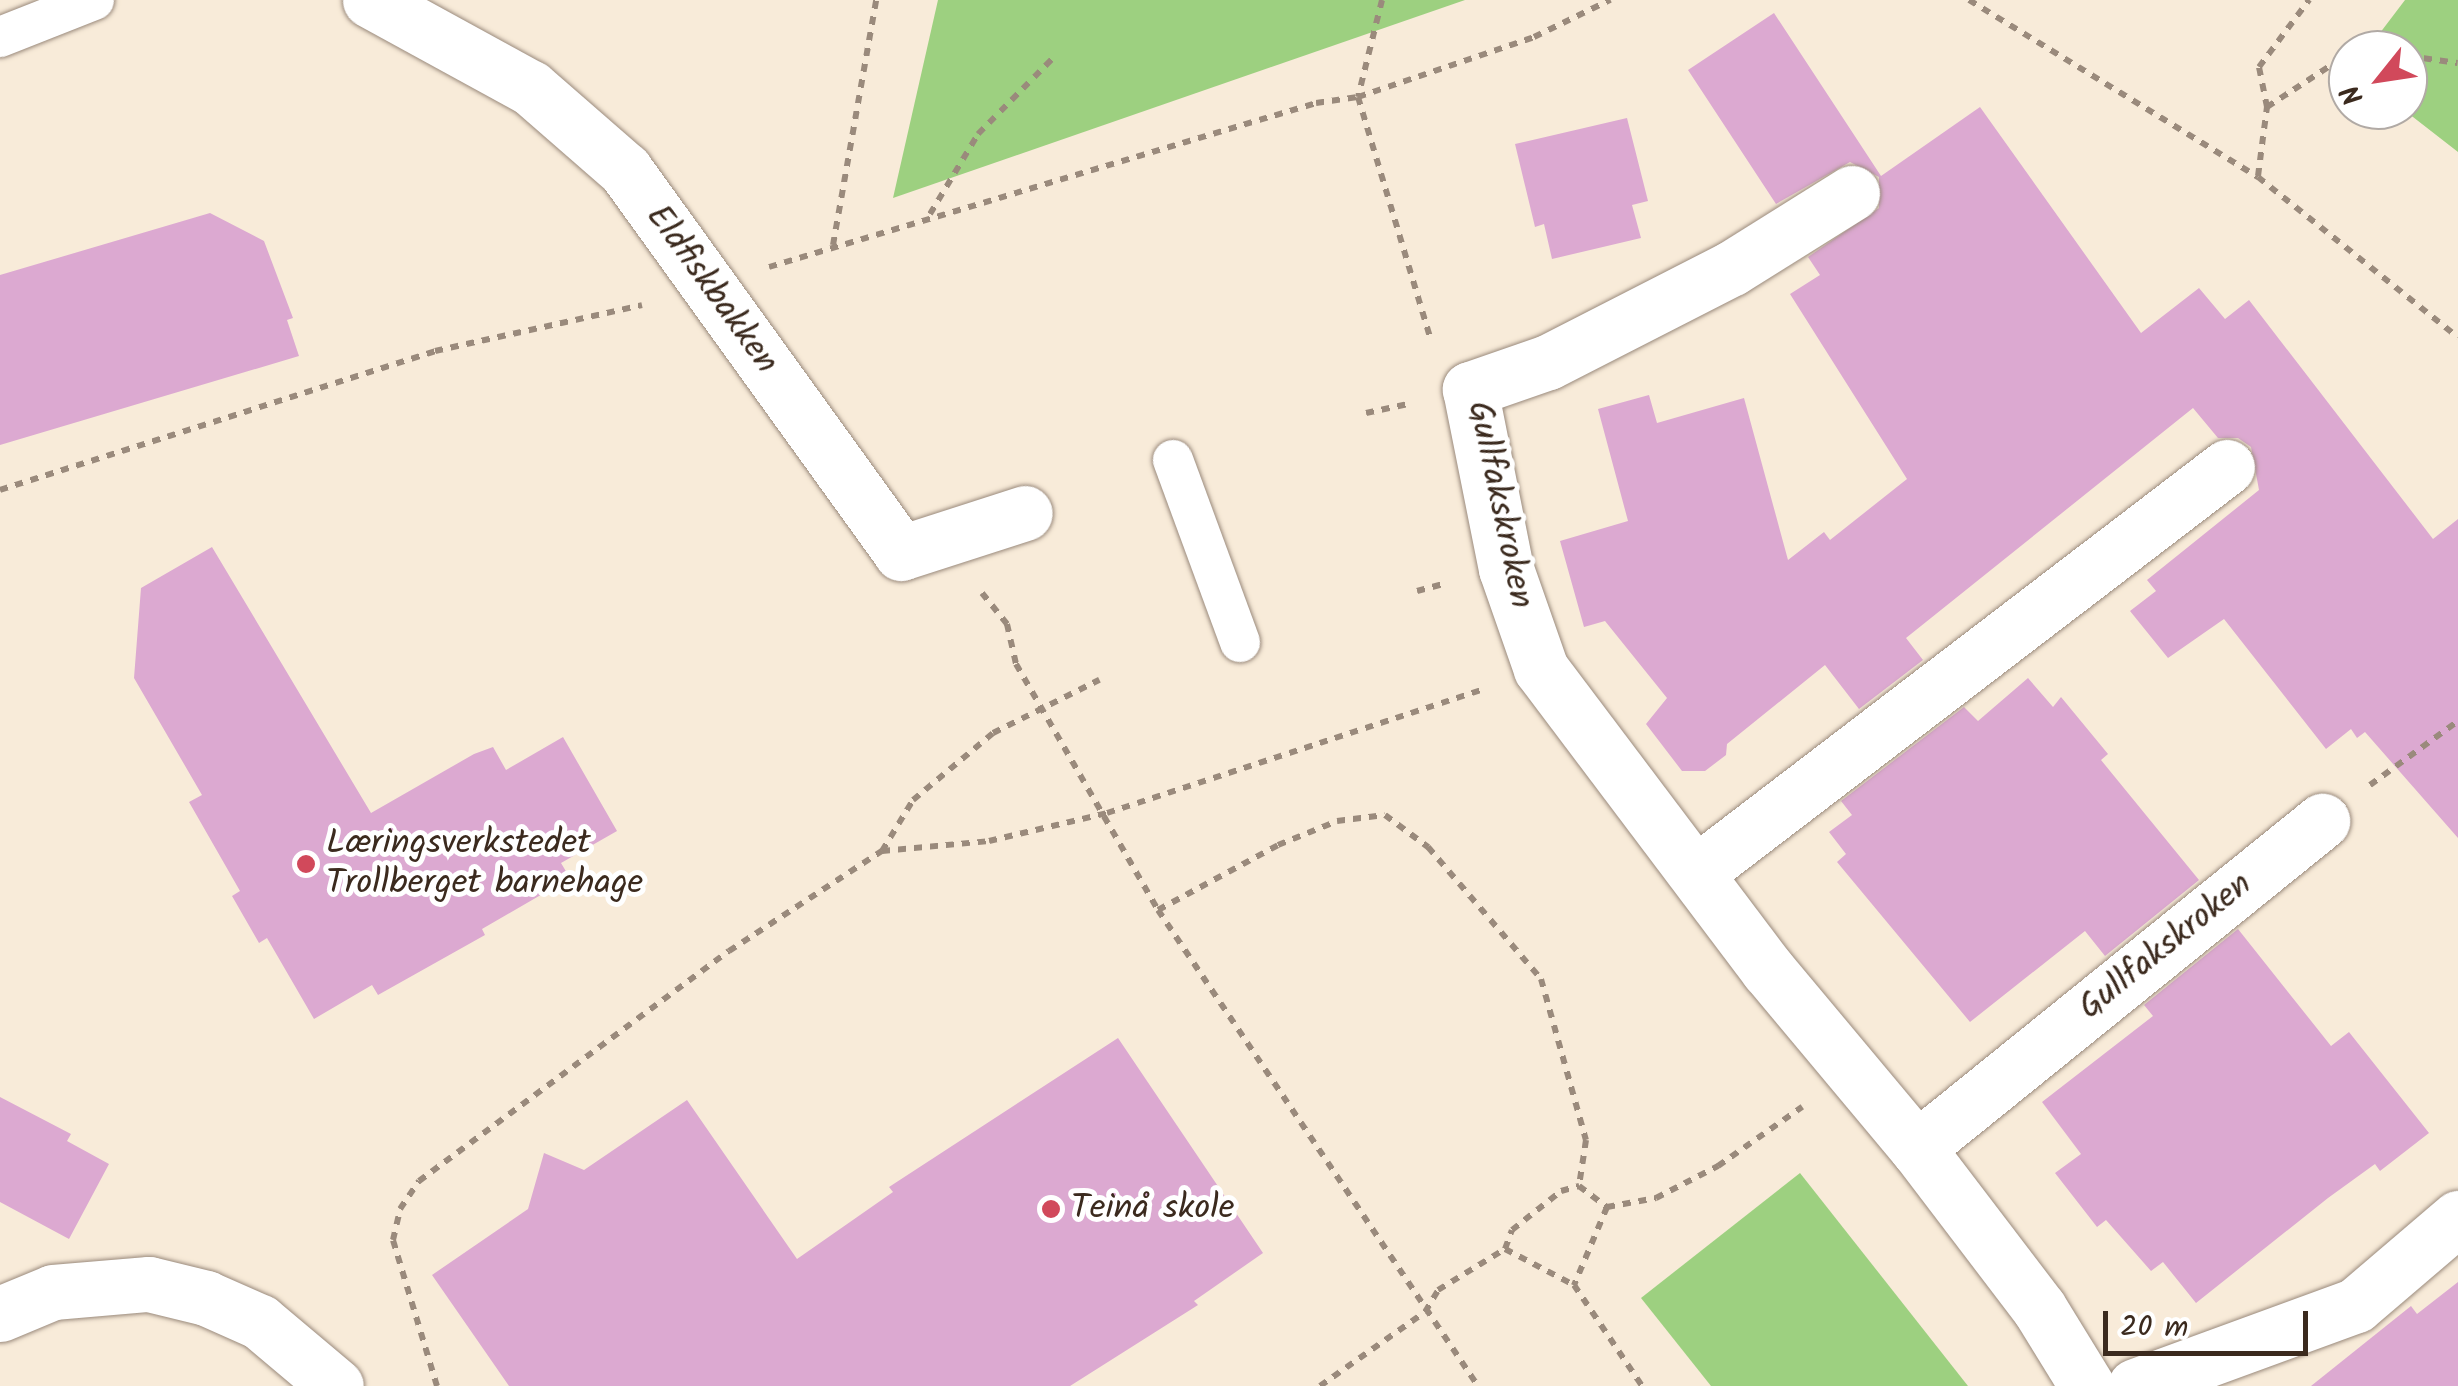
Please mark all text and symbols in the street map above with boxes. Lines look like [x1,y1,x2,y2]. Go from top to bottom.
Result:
north arrow [2328,30,2428,130]
text: N [2329,75,2377,113]
street label: Eldfiskbakken [636,197,786,383]
street label: Gullfakskroken [1457,397,1541,613]
place label: Læringsverkstedet Trollberget barnehage [326,823,643,905]
marker: Læringsverkstedet Trollberget barnehage [295,853,317,875]
street label: Gullfakskroken [2071,864,2261,1030]
place label: Teinå skole [1071,1188,1235,1230]
marker: Teinå skole [1040,1198,1062,1220]
scale bar [2108,1291,2313,1353]
text: 20 m [2120,1304,2188,1352]

